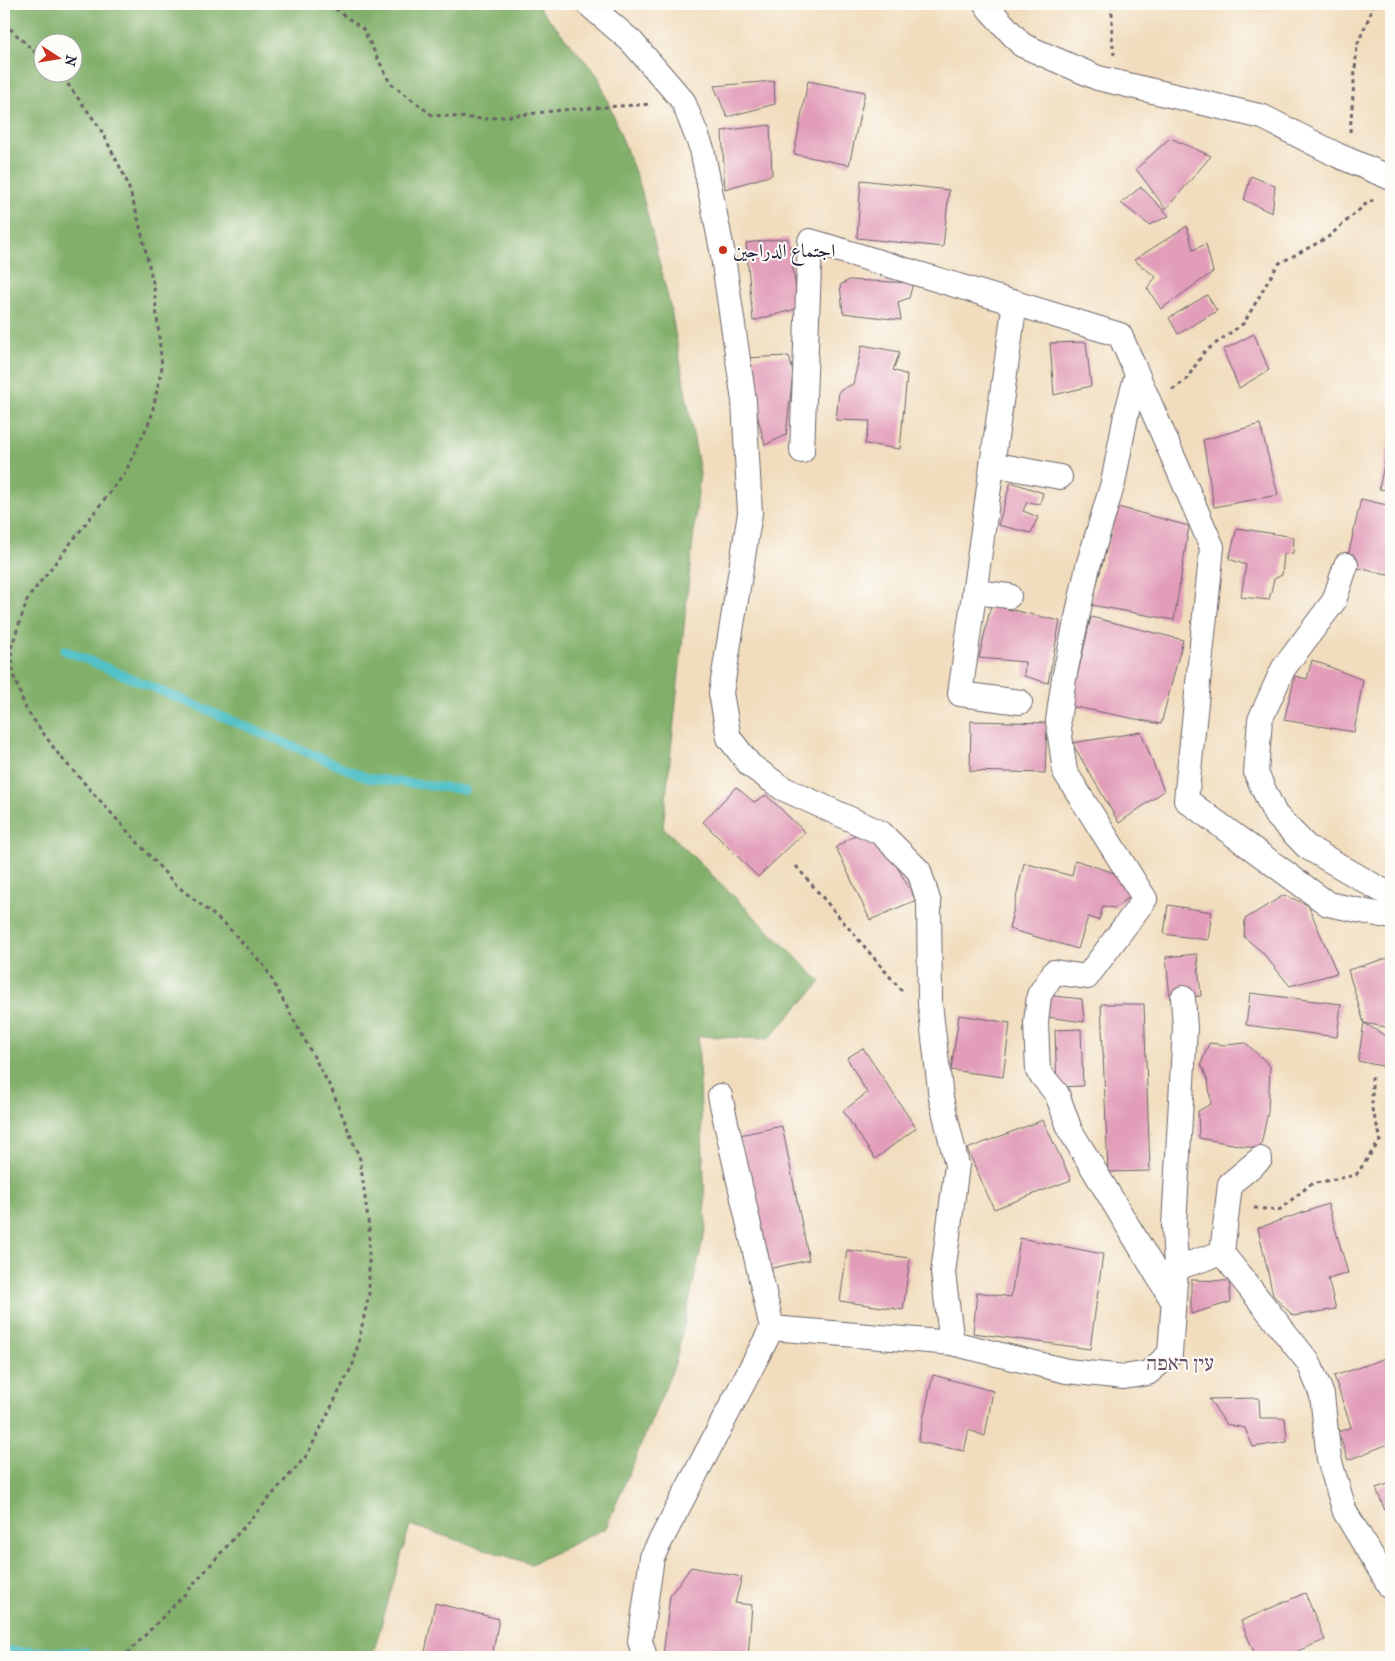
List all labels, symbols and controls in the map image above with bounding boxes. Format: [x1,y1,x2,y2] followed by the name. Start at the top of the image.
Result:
[32,32,82,82] north arrow
[61,54,80,68] text: N
[733,240,835,266] place label: اجتماع الدراجين
[717,244,729,256] marker: اجتماع الدراجين
[1146,1351,1214,1375] district label: עין ראפה

